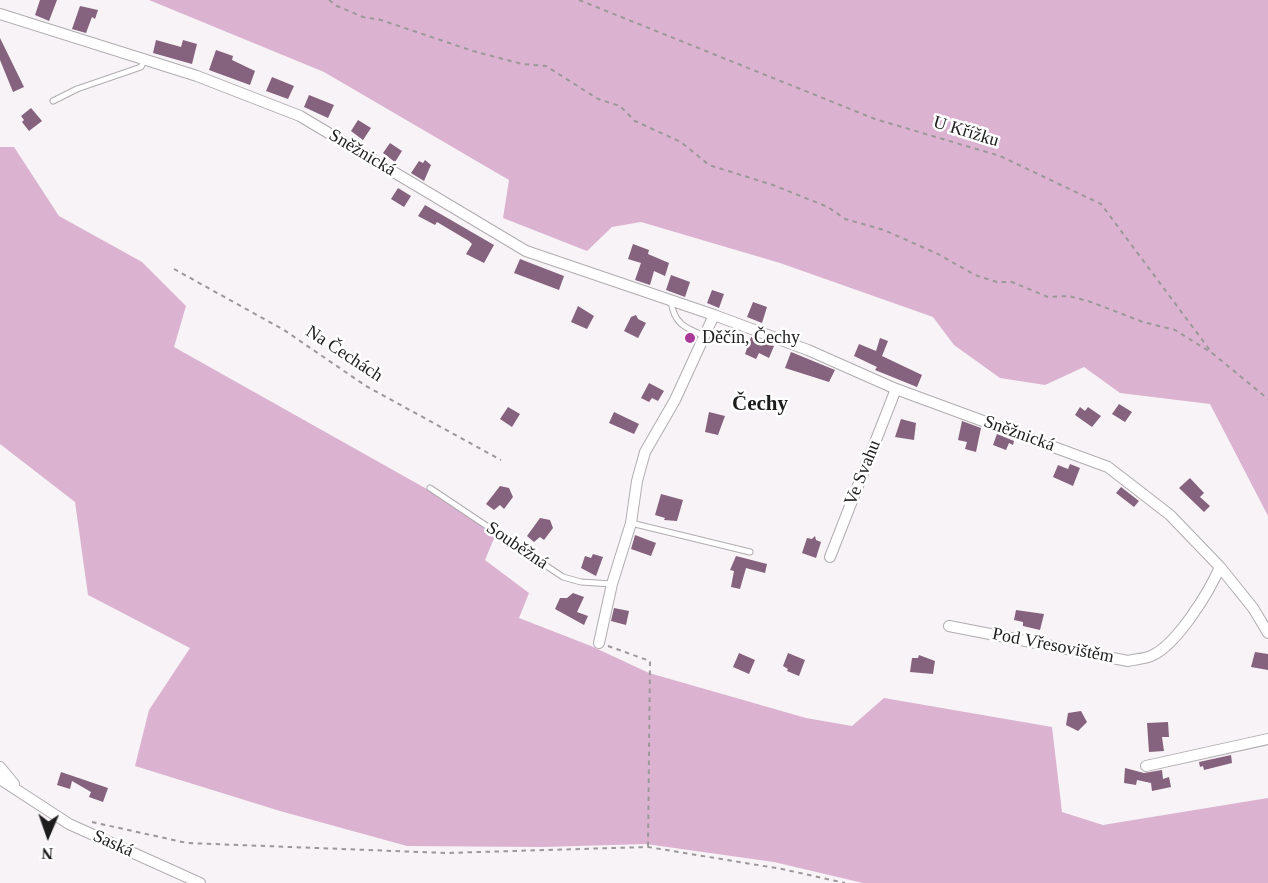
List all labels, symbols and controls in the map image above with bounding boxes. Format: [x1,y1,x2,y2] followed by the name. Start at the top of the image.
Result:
[931,112,1001,152] street label: U Křížku
[325,125,399,181] street label: Sněžnická
[301,321,387,387] street label: Na Čechách
[702,327,800,349] place label: Děčín, Čechy
[683,331,697,345] marker: Děčín, Čechy
[732,392,788,418] district label: Čechy
[981,411,1057,457] street label: Sněžnická
[840,437,886,509] street label: Ve Svahu
[482,517,552,575] street label: Souběžná
[990,624,1116,668] street label: Pod Vřesovištěm
[18,805,78,865] north arrow
[89,826,137,862] street label: Saská
[41,845,53,862] text: N

